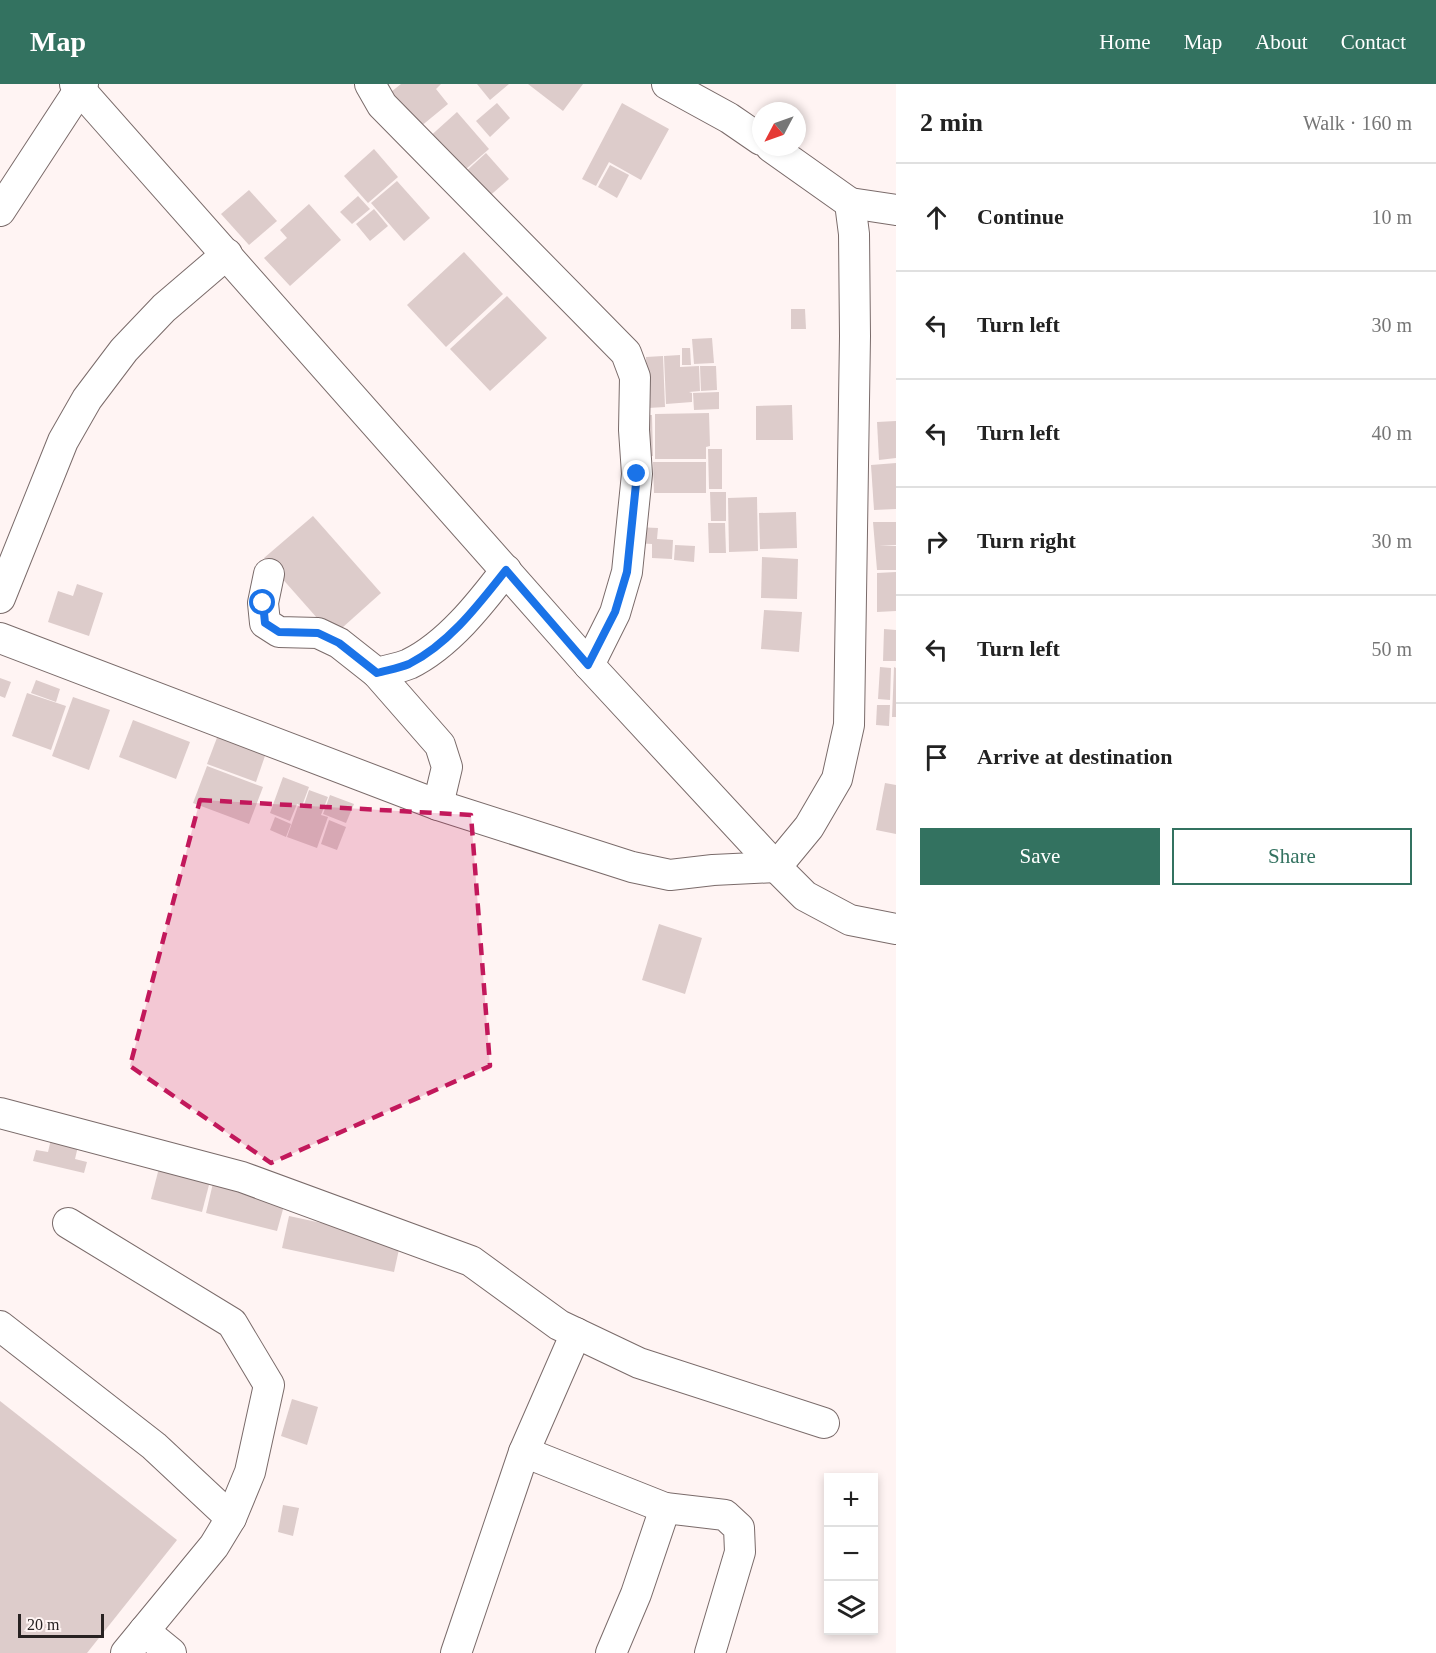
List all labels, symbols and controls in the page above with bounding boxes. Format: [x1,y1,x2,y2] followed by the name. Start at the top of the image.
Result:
[30,26,86,57] text: Map
[1099,30,1151,54] text: Home
[1184,30,1222,54] text: Map
[1255,30,1308,54] text: About
[1341,30,1406,54] text: Contact
[752,102,806,156] north arrow
[920,108,983,137] text: 2 min
[1303,112,1412,134] text: Walk · 160 m
[920,201,953,234] icon: ahead
[977,204,1064,229] text: Continue
[1371,206,1412,228] text: 10 m
[920,309,953,342] icon: left
[977,312,1060,337] text: Turn left
[1371,314,1412,336] text: 30 m
[920,417,953,450] icon: left
[977,420,1060,445] text: Turn left
[1371,422,1412,444] text: 40 m
[623,460,649,486] route end
[920,525,953,558] icon: right
[977,528,1076,553] text: Turn right
[1371,530,1412,552] text: 30 m
[249,589,275,615] route start
[920,633,953,666] icon: left
[977,636,1060,661] text: Turn left
[1371,638,1412,660] text: 50 m
[920,741,953,774] icon: arrive
[977,744,1173,769] text: Arrive at destination
[920,828,1160,885] button: Save
[1172,828,1412,885] button: Share
[824,1473,878,1635] map controls
[824,1473,878,1527] button: +
[824,1527,878,1581] button: −
[824,1581,878,1635] button: layers
[18,1611,104,1638] scale bar
[27,1616,59,1633] text: 20 m

